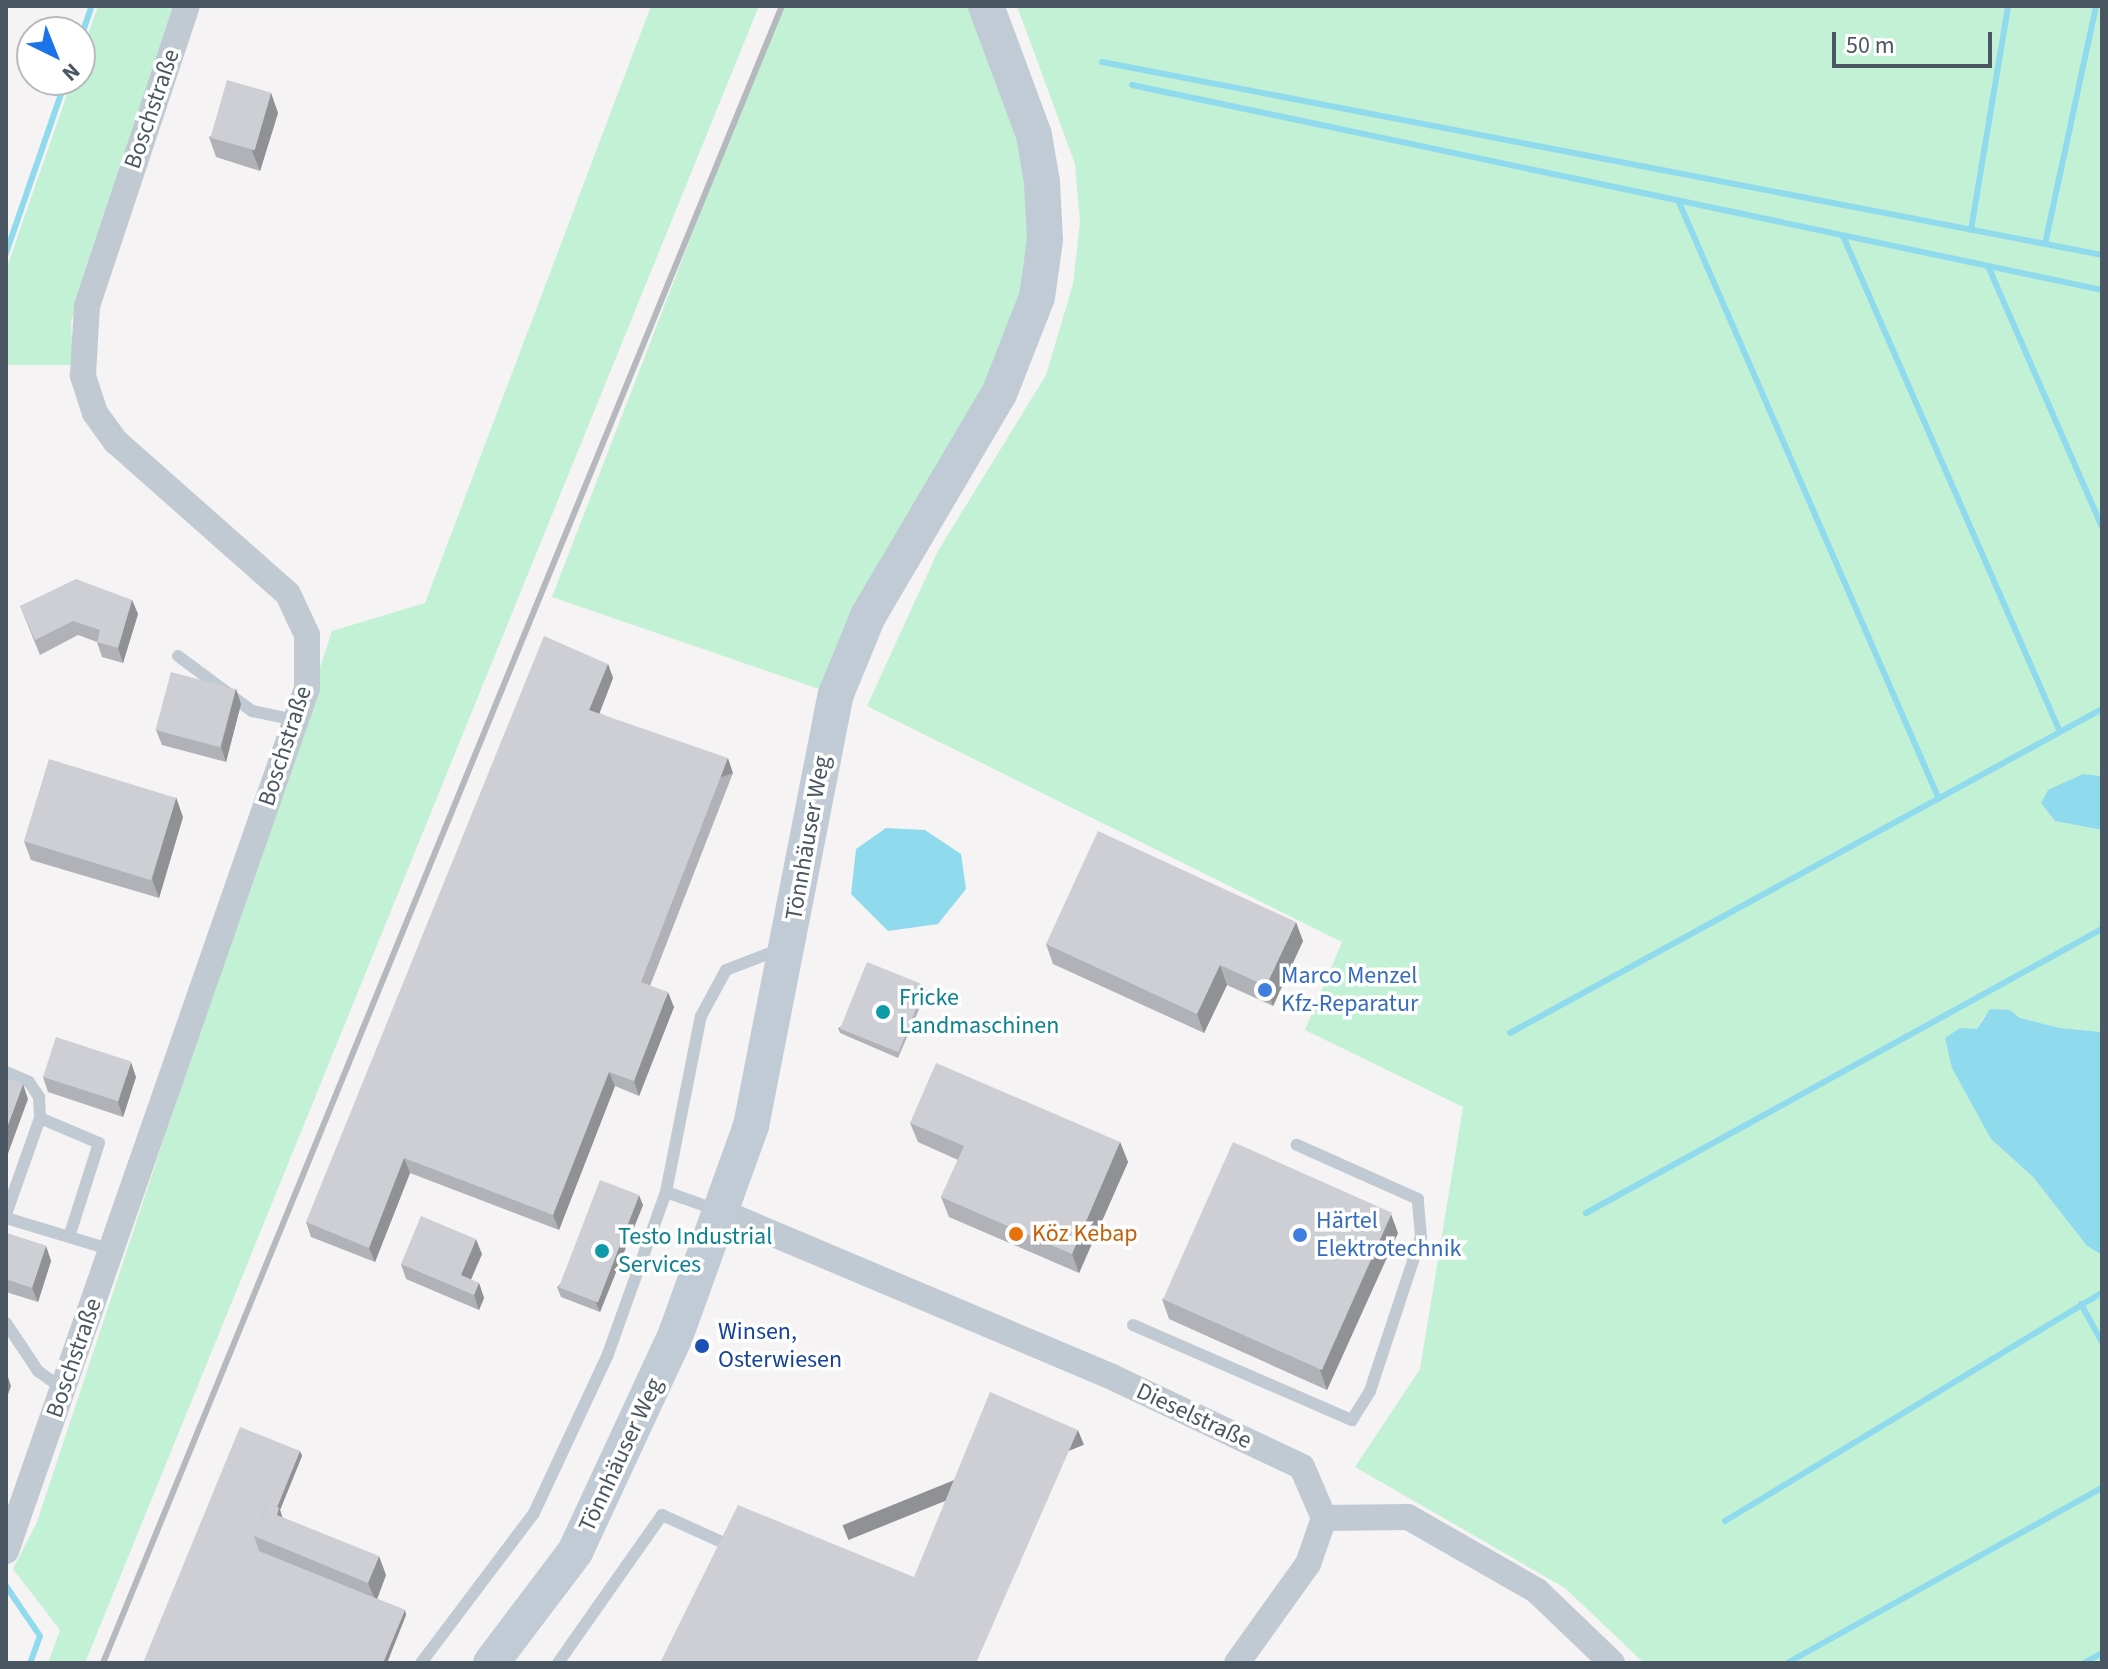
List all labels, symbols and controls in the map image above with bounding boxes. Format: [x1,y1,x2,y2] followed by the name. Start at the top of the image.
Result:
[16,16,96,96] north arrow
[1836,16,1996,66] scale bar
[1846,28,1895,63] text: 50 m
[118,46,186,172] street label: Boschstraße
[55,55,87,89] text: N
[252,682,318,810] street label: Boschstraße
[779,754,837,922] street label: Tönnhäuser Weg
[1281,962,1418,1018] place label: Marco Menzel Kfz-Reparatur
[1256,981,1274,999] marker: Marco Menzel Kfz-Reparatur
[899,984,1059,1040] place label: Fricke Landmaschinen
[874,1003,892,1021] marker: Fricke Landmaschinen
[1316,1207,1461,1263] place label: Härtel Elektrotechnik
[1032,1220,1138,1248] place label: Köz Kebap
[618,1223,772,1279] place label: Testo Industrial Services
[1007,1225,1025,1243] marker: Köz Kebap
[1291,1226,1309,1244] marker: Härtel Elektrotechnik
[593,1242,611,1260] marker: Testo Industrial Services
[40,1295,108,1421] street label: Boschstraße
[718,1318,842,1374] place label: Winsen, Osterwiesen
[693,1337,711,1355] marker: Winsen, Osterwiesen
[573,1373,669,1537] street label: Tönnhäuser Weg
[1132,1377,1256,1455] street label: Dieselstraße

